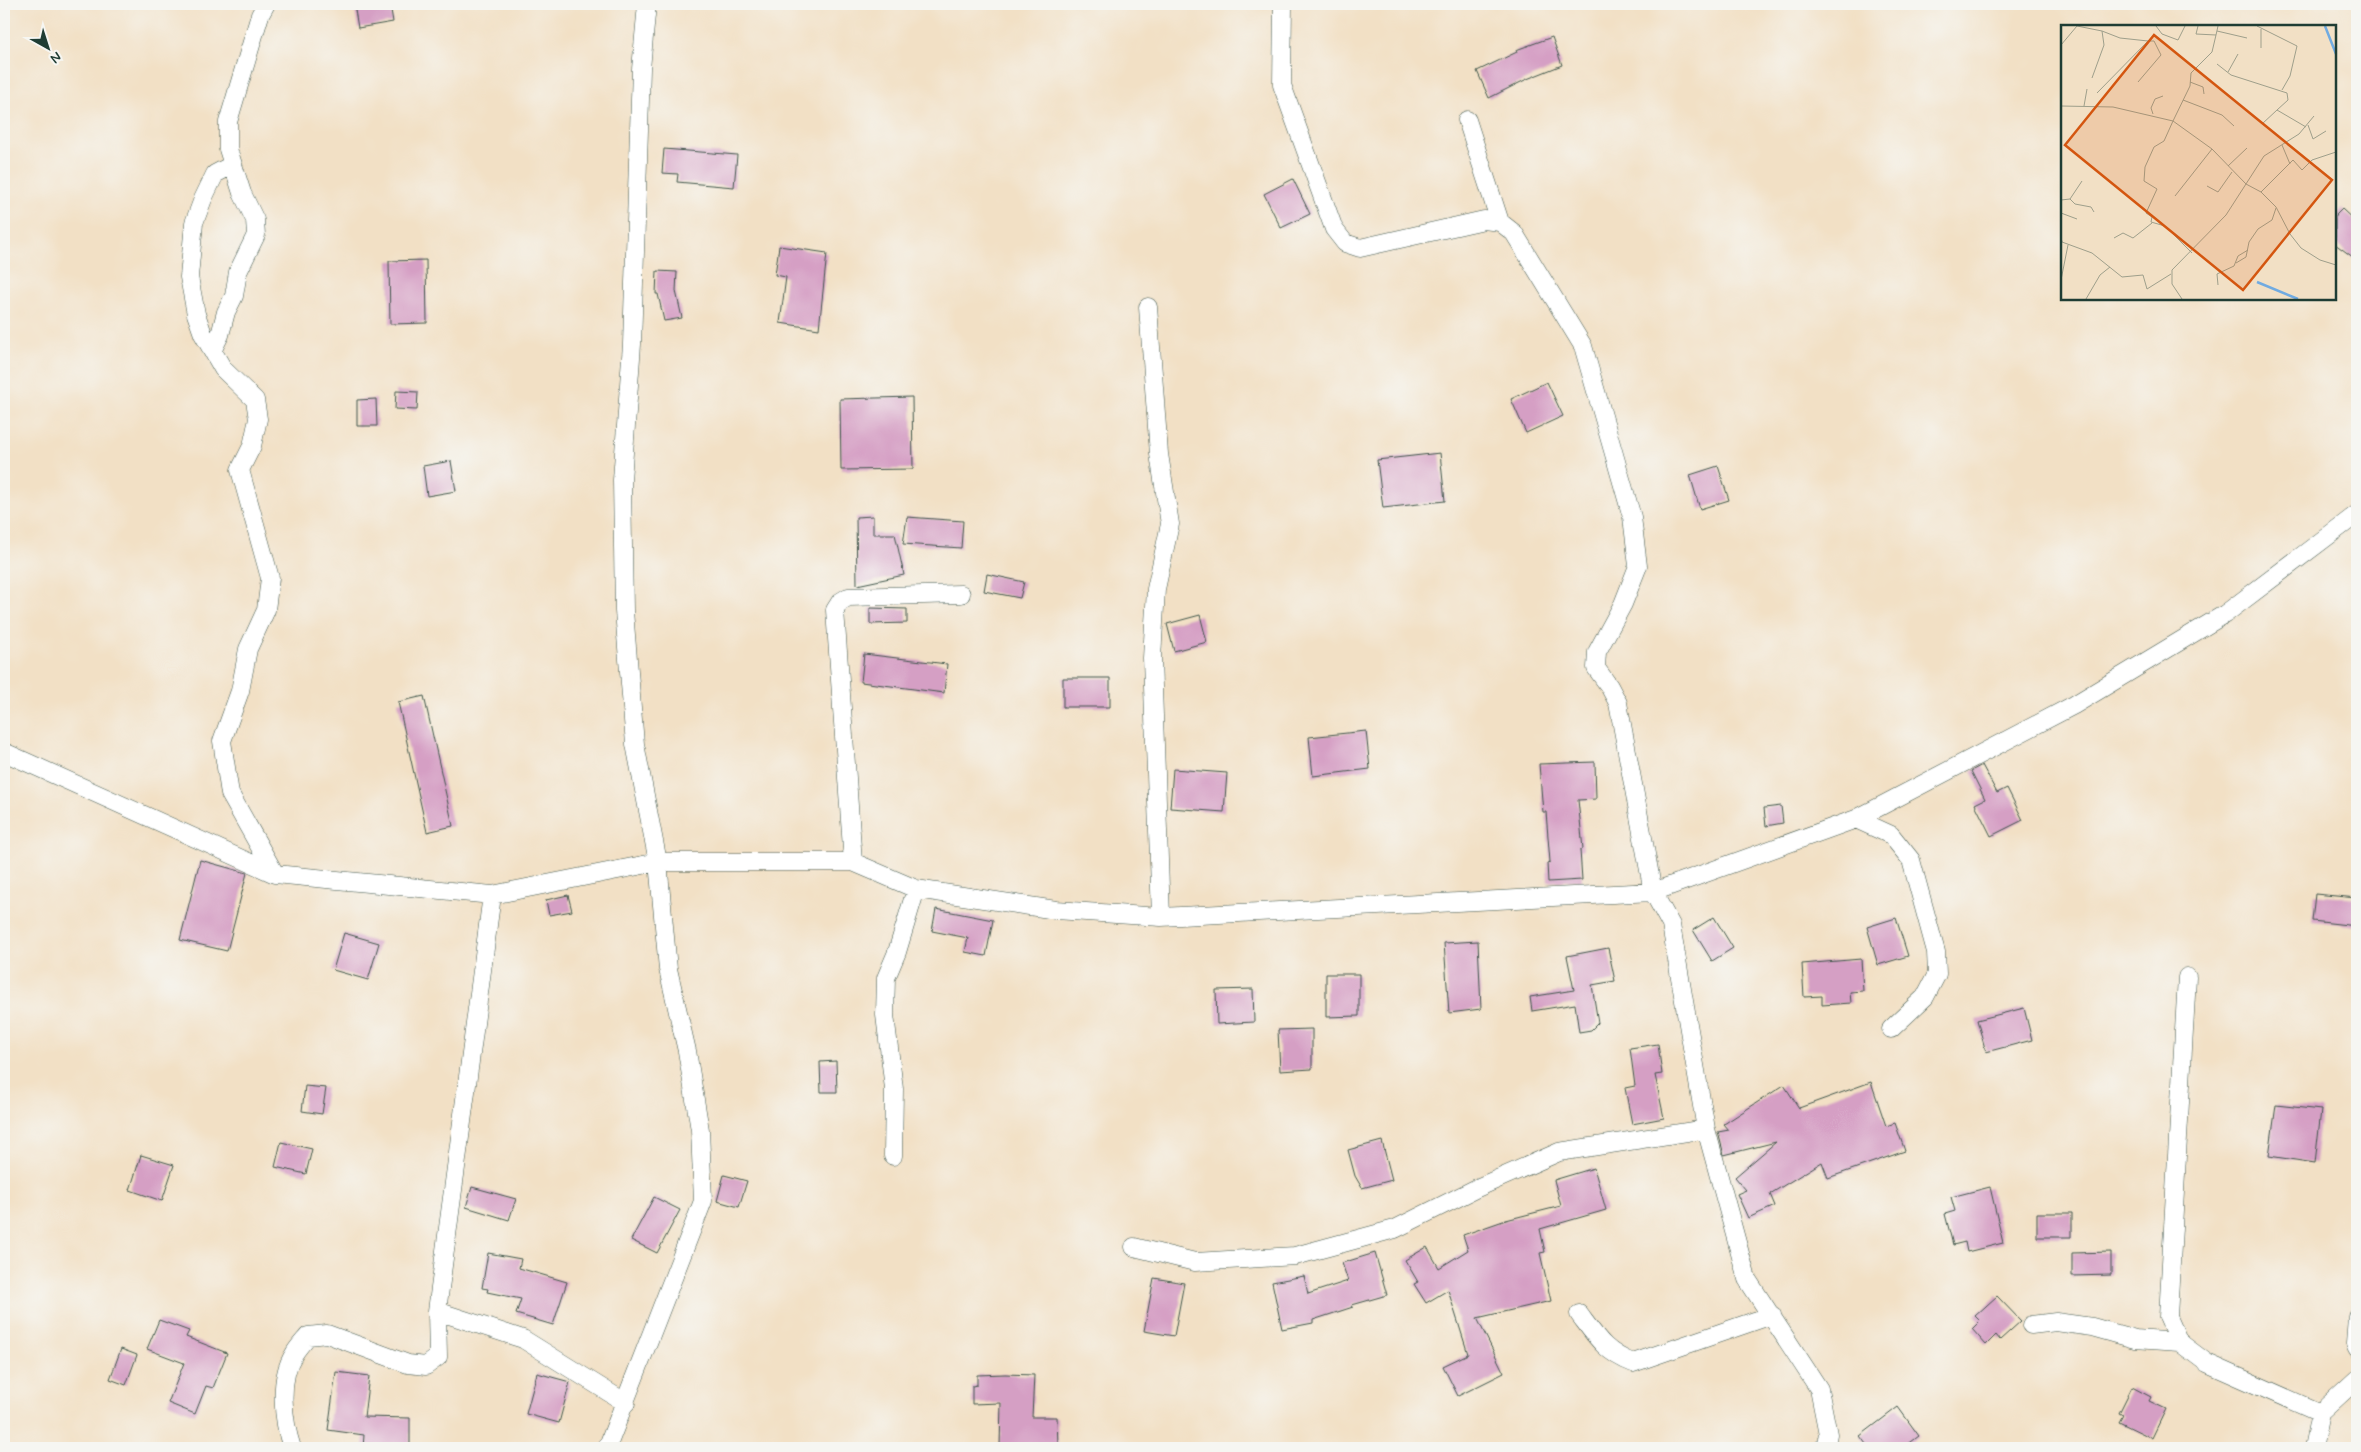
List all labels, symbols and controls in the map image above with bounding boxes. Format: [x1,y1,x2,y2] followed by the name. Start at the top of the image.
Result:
[22,22,72,72] north arrow
[2061,25,2336,300] inset map
[46,47,65,67] text: N

